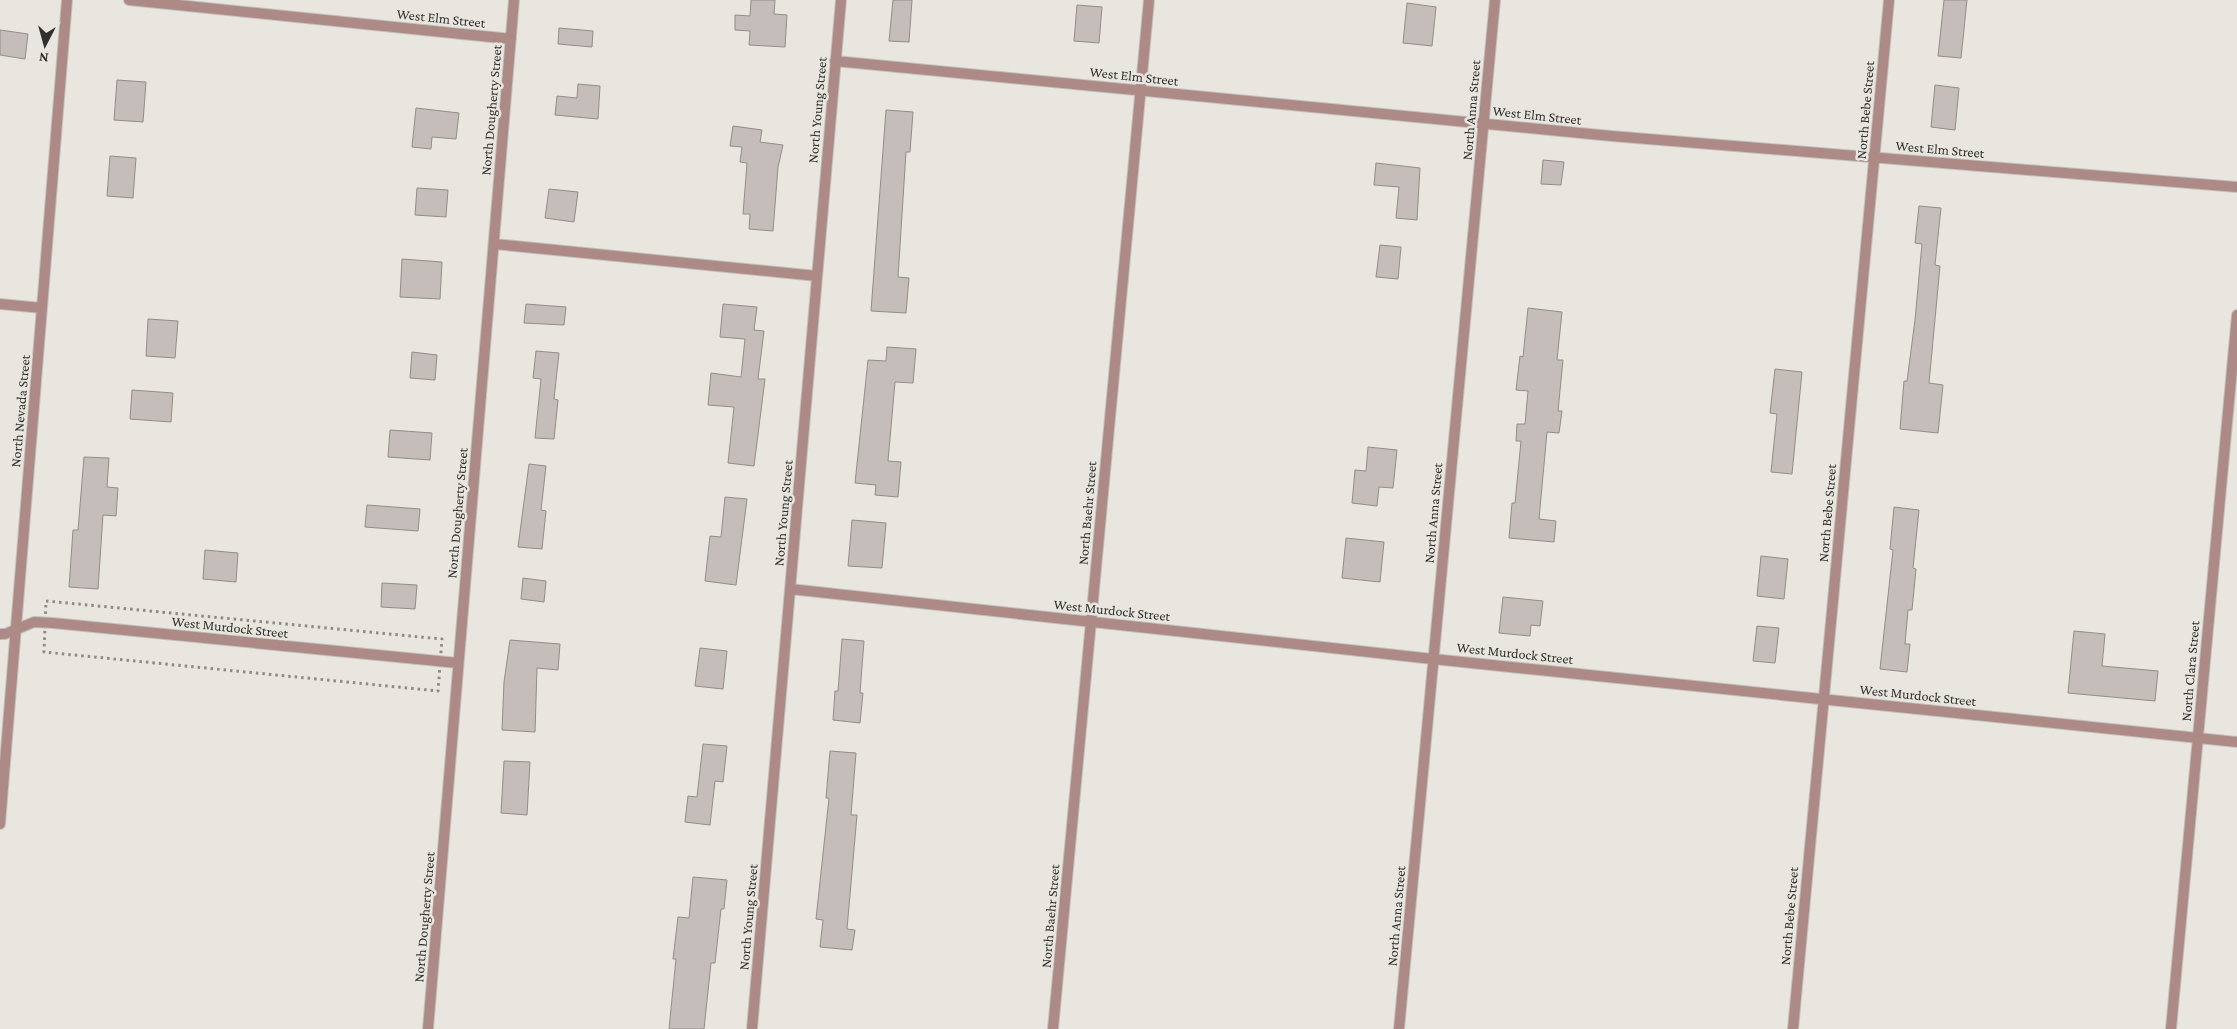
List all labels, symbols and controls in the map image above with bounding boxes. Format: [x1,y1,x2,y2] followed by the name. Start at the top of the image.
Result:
[396,5,487,31] street label: West Elm Street
[20,20,70,70] north arrow
[477,44,505,176] street label: North Dougherty Street
[38,49,49,66] text: N
[804,56,830,164] street label: North Young Street
[1459,59,1483,161] street label: North Anna Street
[1853,60,1877,160] street label: North Bebe Street
[1089,63,1180,89] street label: West Elm Street
[1492,102,1583,128] street label: West Elm Street
[1895,137,1985,161] street label: West Elm Street
[7,354,33,468] street label: North Nevada Street
[443,447,471,579] street label: North Dougherty Street
[770,459,796,567] street label: North Young Street
[1074,460,1100,566] street label: North Baehr Street
[1421,462,1445,564] street label: North Anna Street
[1815,463,1839,563] street label: North Bebe Street
[1053,596,1171,624] street label: West Murdock Street
[171,613,289,641] street label: West Murdock Street
[2178,620,2202,722] street label: North Clara Street
[1456,639,1574,667] street label: West Murdock Street
[1859,681,1977,709] street label: West Murdock Street
[410,851,438,983] street label: North Dougherty Street
[735,863,761,971] street label: North Young Street
[1037,863,1063,969] street label: North Baehr Street
[1384,865,1408,967] street label: North Anna Street
[1777,866,1801,966] street label: North Bebe Street

